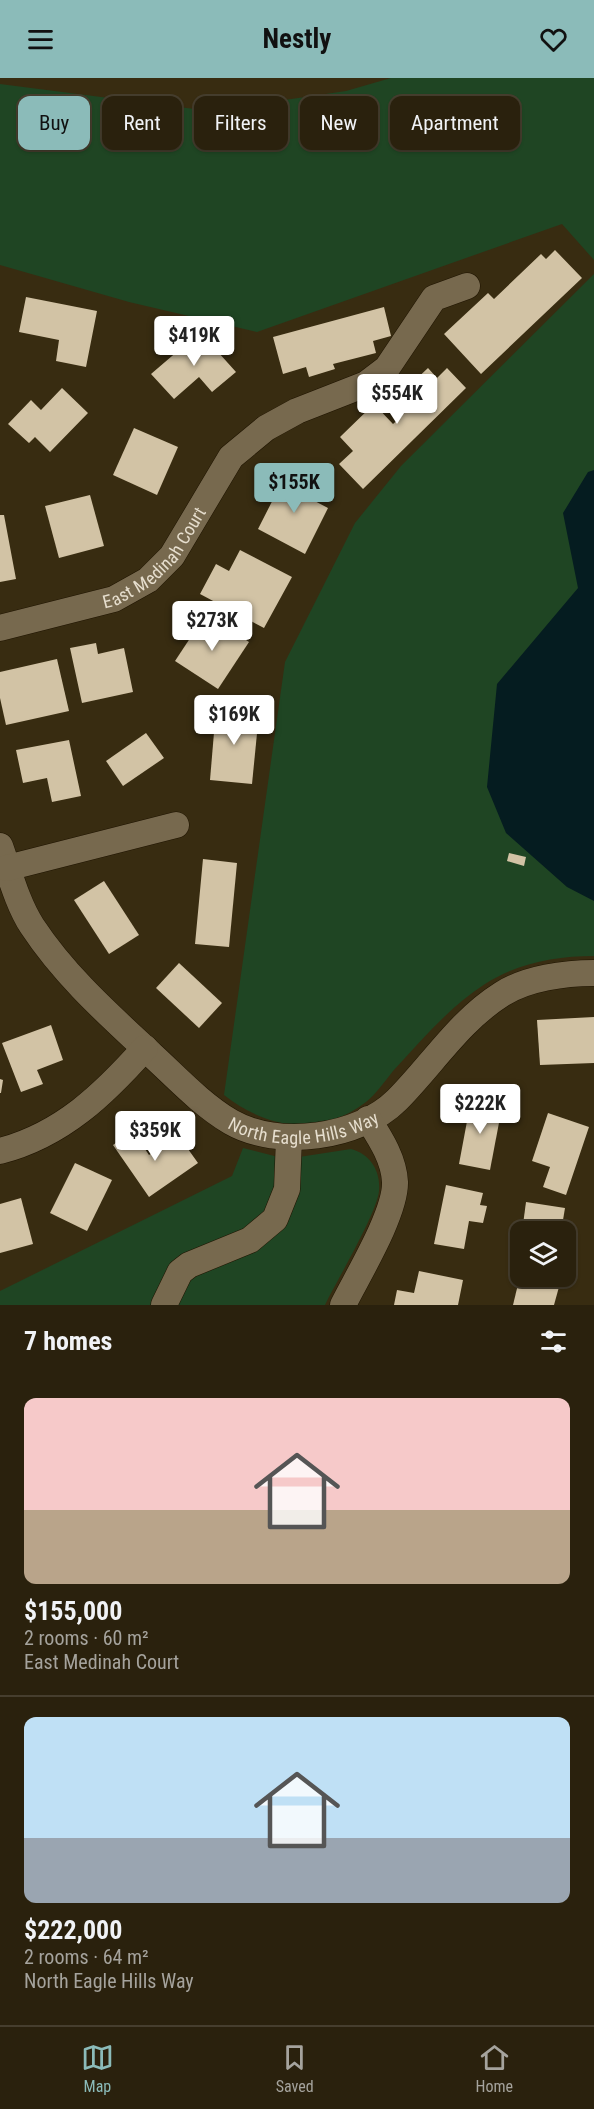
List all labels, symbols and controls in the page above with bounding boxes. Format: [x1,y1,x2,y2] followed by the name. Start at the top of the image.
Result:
[24,23,57,56] icon: menu
[263,23,331,55] text: Nestly
[537,23,570,56] icon: heart
[18,96,90,150] chip: Buy
[102,96,182,150] chip: Rent
[194,96,288,150] chip: Filters
[300,96,378,150] chip: New
[390,96,520,150] chip: Apartment
[152,316,236,367] pin: $419K
[168,323,220,347] text: $419K
[355,374,439,425] pin: $554K
[371,381,423,405] text: $554K
[252,463,336,514] pin: $155K
[268,470,320,494] text: $155K
[100,503,209,612] street label: East Medinah Court
[170,601,254,652] pin: $273K
[186,608,238,632] text: $273K
[192,695,276,746] pin: $169K
[208,702,260,726] text: $169K
[438,1084,522,1135] pin: $222K
[454,1091,506,1115] text: $222K
[225,1106,382,1147] street label: North Eagle Hills Way
[113,1111,197,1162] pin: $359K
[129,1118,181,1142] text: $359K
[510,1221,576,1287] map controls
[510,1221,576,1287] button: layers
[537,1325,570,1358] icon: filters
[24,1326,112,1356] text: 7 homes
[243,1437,351,1545] icon: home
[24,1596,122,1626] text: $155,000
[24,1626,149,1650] text: 2 rooms · 60 m²
[24,1650,179,1674] text: East Medinah Court
[243,1756,351,1864] icon: home
[24,1915,122,1945] text: $222,000
[24,1945,149,1969] text: 2 rooms · 64 m²
[24,1969,194,1993] text: North Eagle Hills Way
[81,2041,114,2096] tab: Map
[276,2041,314,2096] tab: Saved
[476,2041,513,2096] tab: Home

